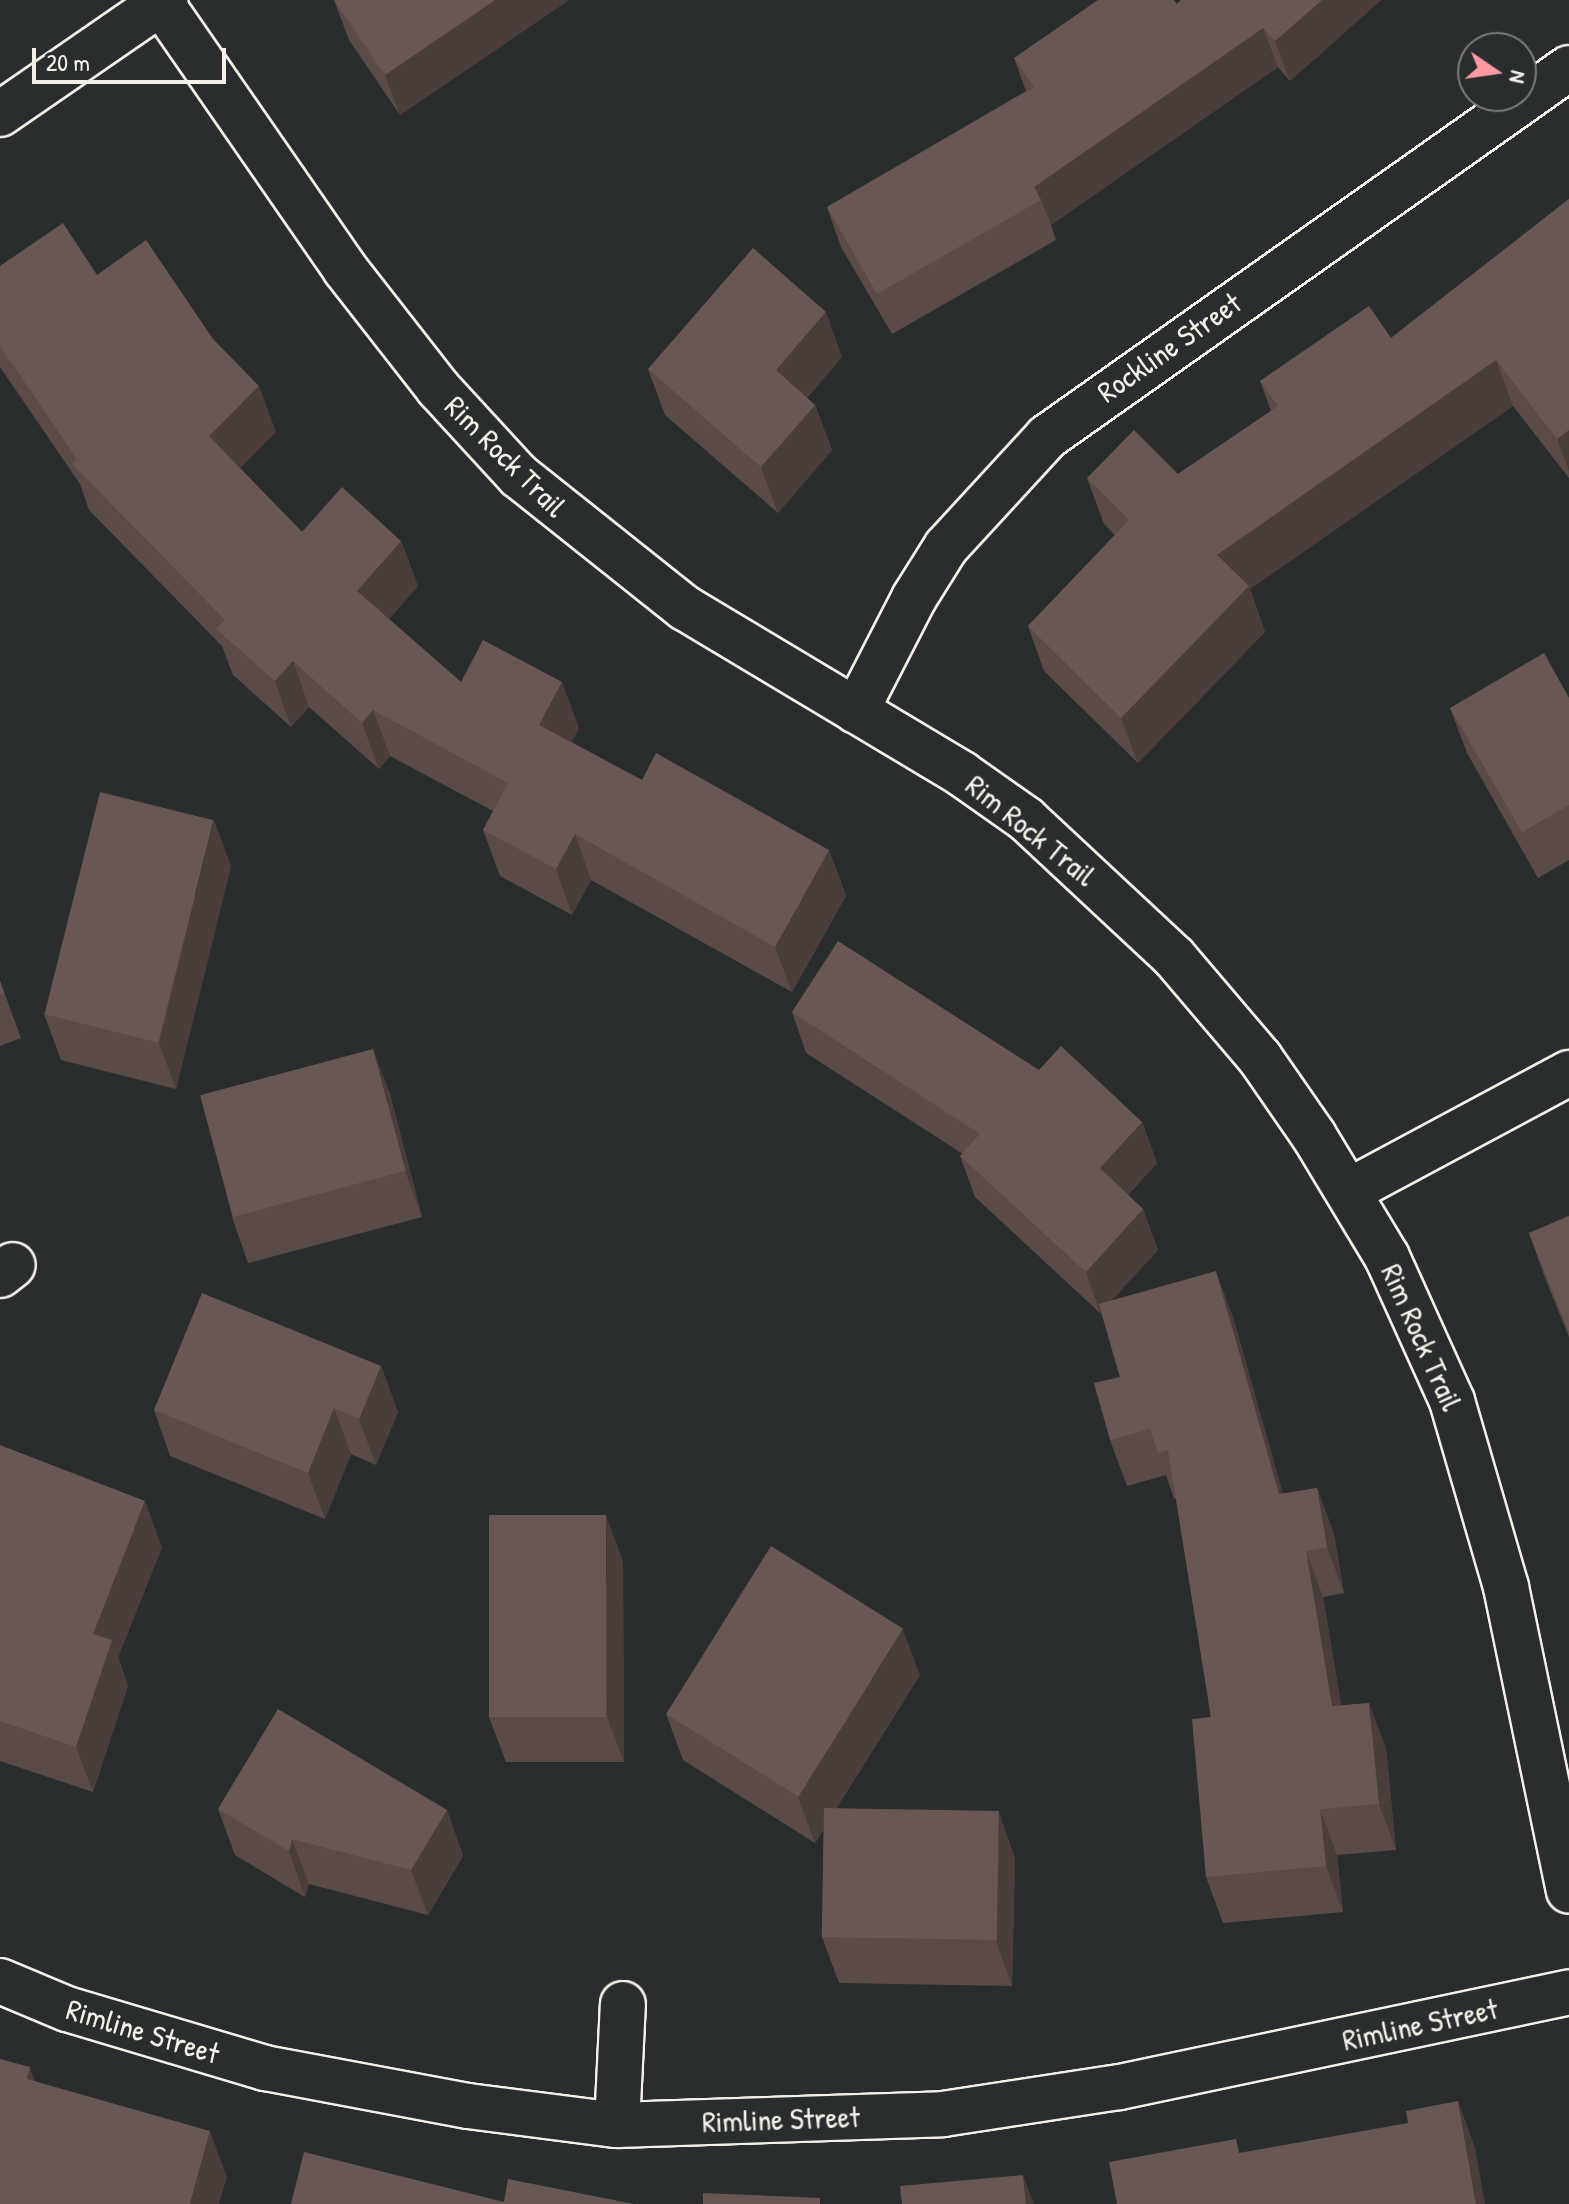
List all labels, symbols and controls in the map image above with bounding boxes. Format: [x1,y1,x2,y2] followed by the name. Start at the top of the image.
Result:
[36,32,230,82] scale bar
[1457,32,1537,112] north arrow
[46,46,90,78] text: 20 m
[1503,68,1534,86] text: N
[1090,284,1248,410] street label: Rockline Street
[438,388,574,524] street label: Rim Rock Trail
[959,767,1103,893] street label: Rim Rock Trail
[1374,1258,1470,1416] street label: Rim Rock Trail
[1339,1990,1501,2058] street label: Rimline Street
[62,1991,224,2071] street label: Rimline Street
[702,2098,860,2140] street label: Rimline Street

